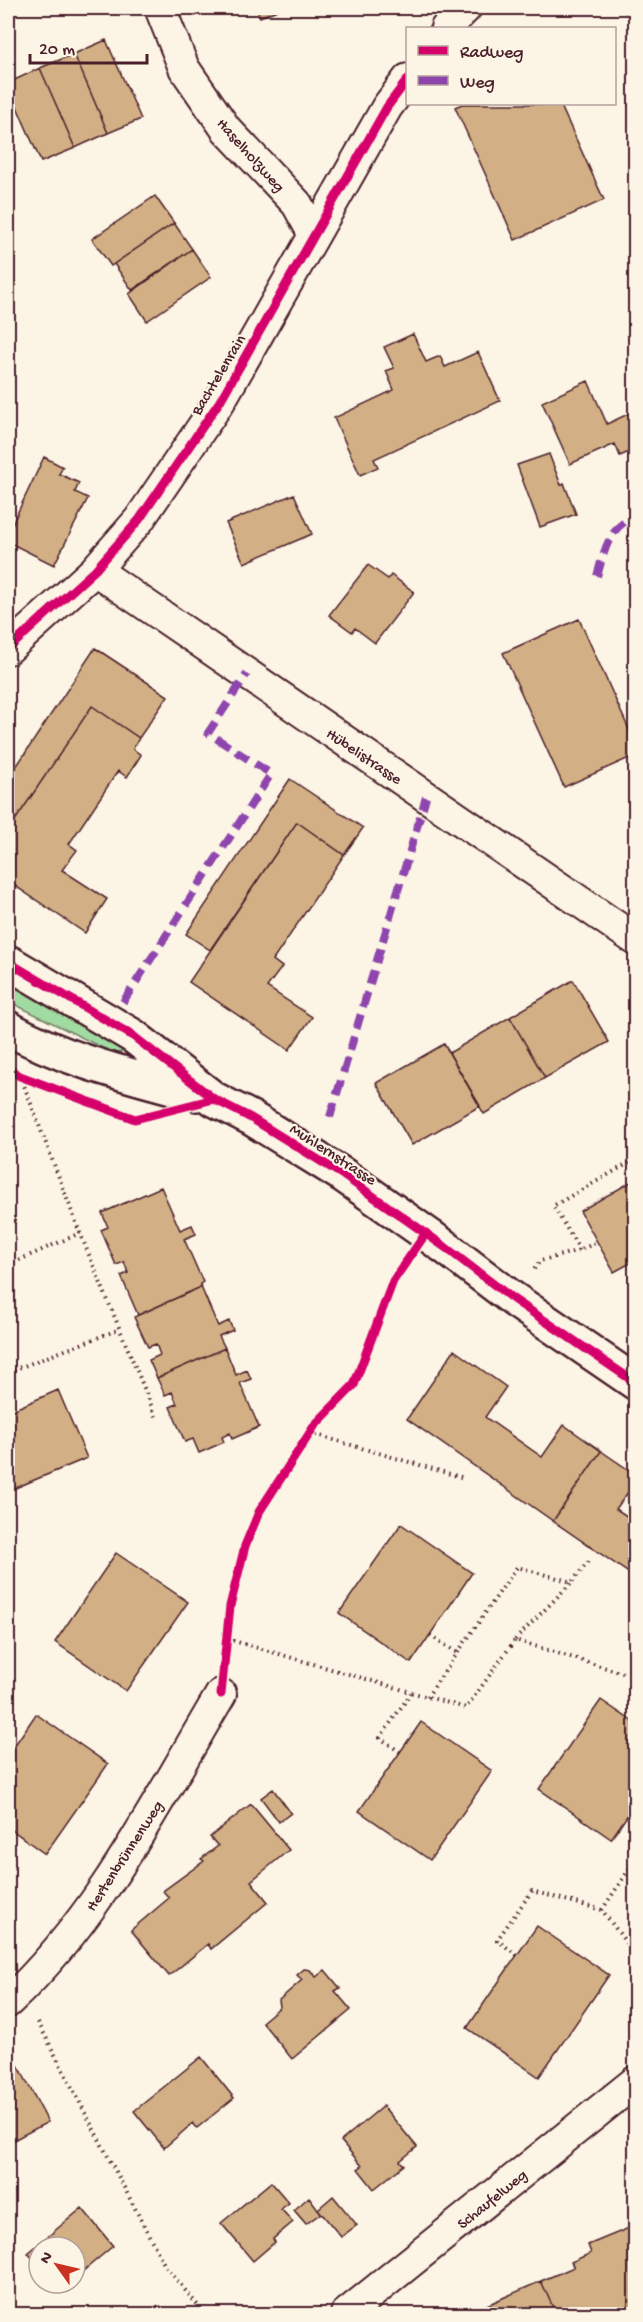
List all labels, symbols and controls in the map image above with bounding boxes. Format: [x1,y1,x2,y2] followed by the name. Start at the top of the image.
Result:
[30,27,147,65] scale bar
[406,27,616,105] legend
[39,40,75,61] text: 20 m
[460,43,523,64] text: Radweg
[460,73,495,94] text: Weg
[211,115,288,197] street label: Haselholzweg
[188,332,252,421] street label: Bachtelenrain
[322,726,405,791] street label: Hübelistrasse
[285,1121,380,1191] street label: Muhlernstrasse
[83,1798,169,1916] street label: Hertenbrünnenweg
[454,2167,532,2235] street label: Schaufelweg
[27,2235,87,2295] north arrow
[37,2248,59,2268] text: N

